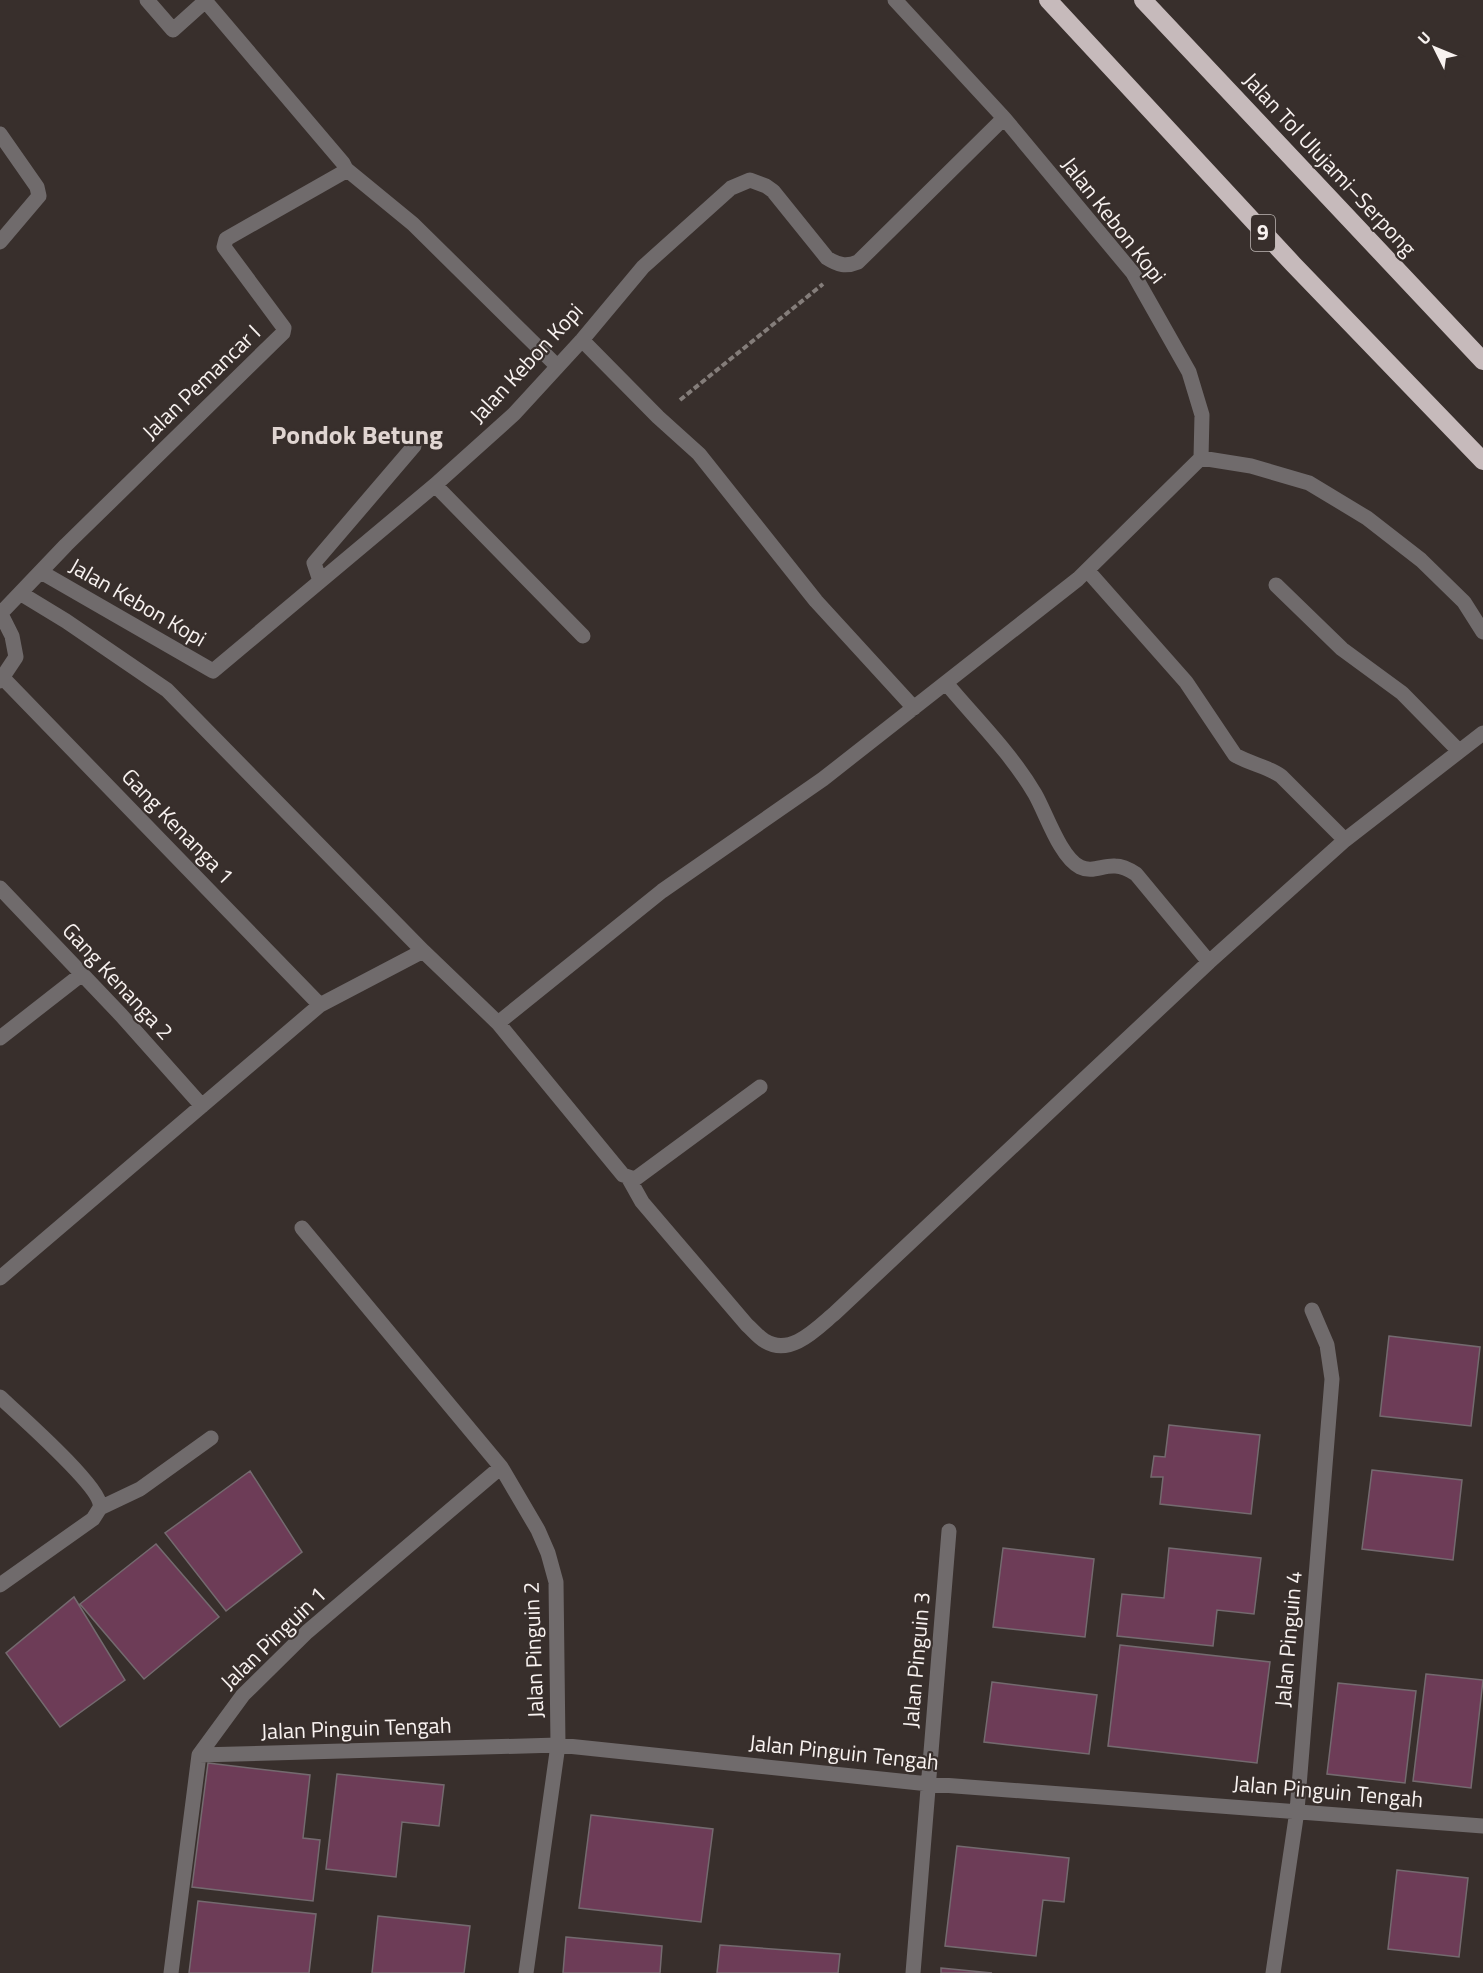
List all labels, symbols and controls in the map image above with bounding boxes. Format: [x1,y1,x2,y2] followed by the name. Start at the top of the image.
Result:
[1405,18,1465,78] north arrow
[1412,26,1436,50] text: U
[1235,64,1425,264] street label: Jalan Tol Ulujami–Serpong
[1053,149,1175,291] street label: Jalan Kebon Kopi
[1251,215,1275,251] road number: 9
[461,295,591,431] street label: Jalan Kebon Kopi
[134,316,268,448] street label: Jalan Pemancar I
[271,415,443,454] district label: Pondok Betung
[63,549,213,655] street label: Jalan Kebon Kopi
[114,760,242,892] street label: Gang Kenanga 1
[54,915,182,1047] street label: Gang Kenanga 2
[1265,1569,1311,1709] street label: Jalan Pinguin 4
[212,1578,334,1698] street label: Jalan Pinguin 1
[514,1581,552,1719] street label: Jalan Pinguin 2
[893,1590,939,1730] street label: Jalan Pinguin 3
[260,1708,452,1748] street label: Jalan Pinguin Tengah
[747,1725,941,1779] street label: Jalan Pinguin Tengah
[1231,1766,1425,1816] street label: Jalan Pinguin Tengah

